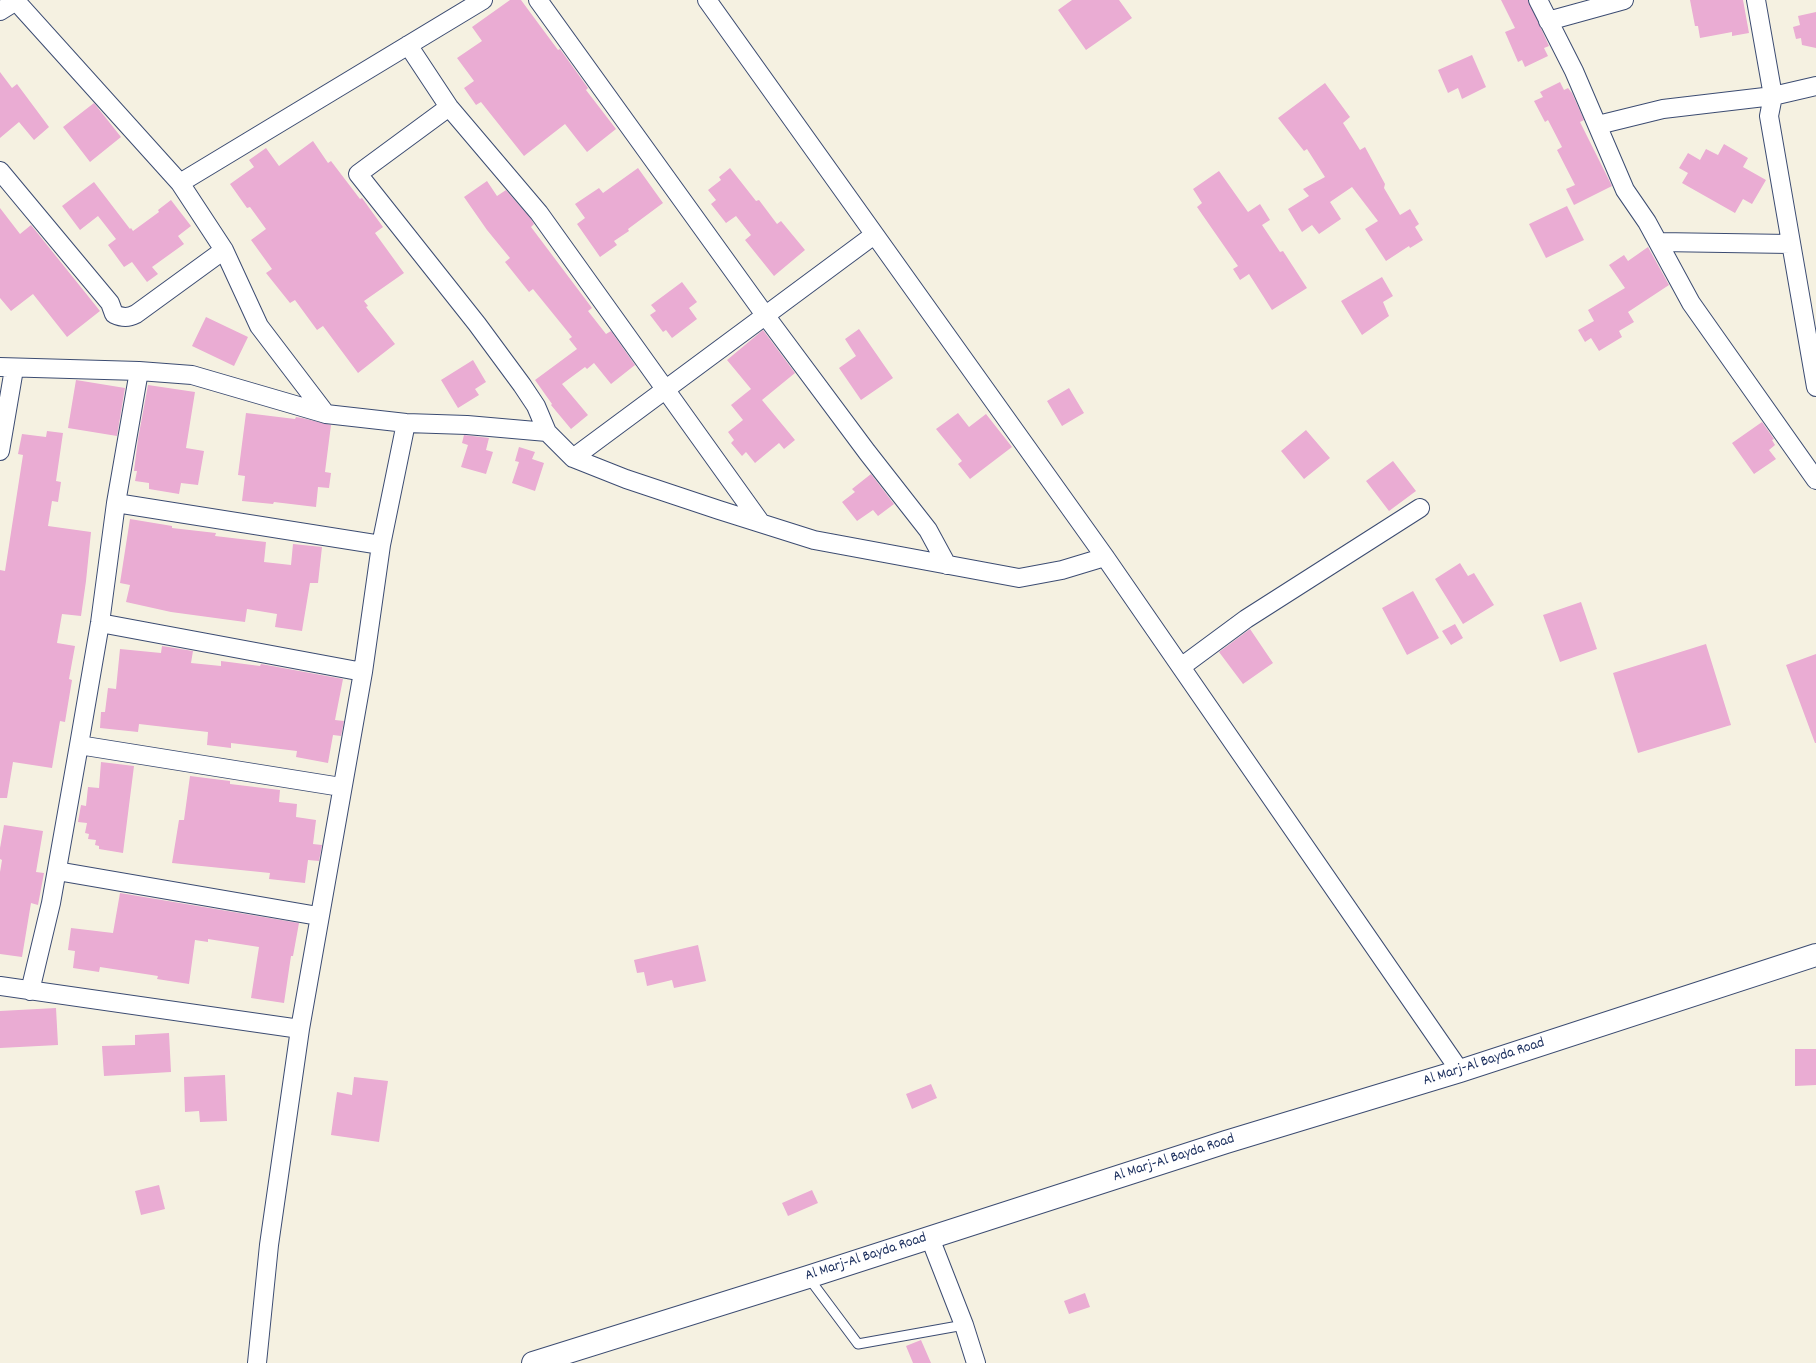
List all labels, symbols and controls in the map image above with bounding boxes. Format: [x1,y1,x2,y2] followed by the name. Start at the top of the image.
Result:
[1421,1035,1547,1091] street label: Al Marj-Al Bayda Road
[1111,1131,1237,1187] street label: Al Marj-Al Bayda Road
[803,1230,929,1286] street label: Al Marj-Al Bayda Road

